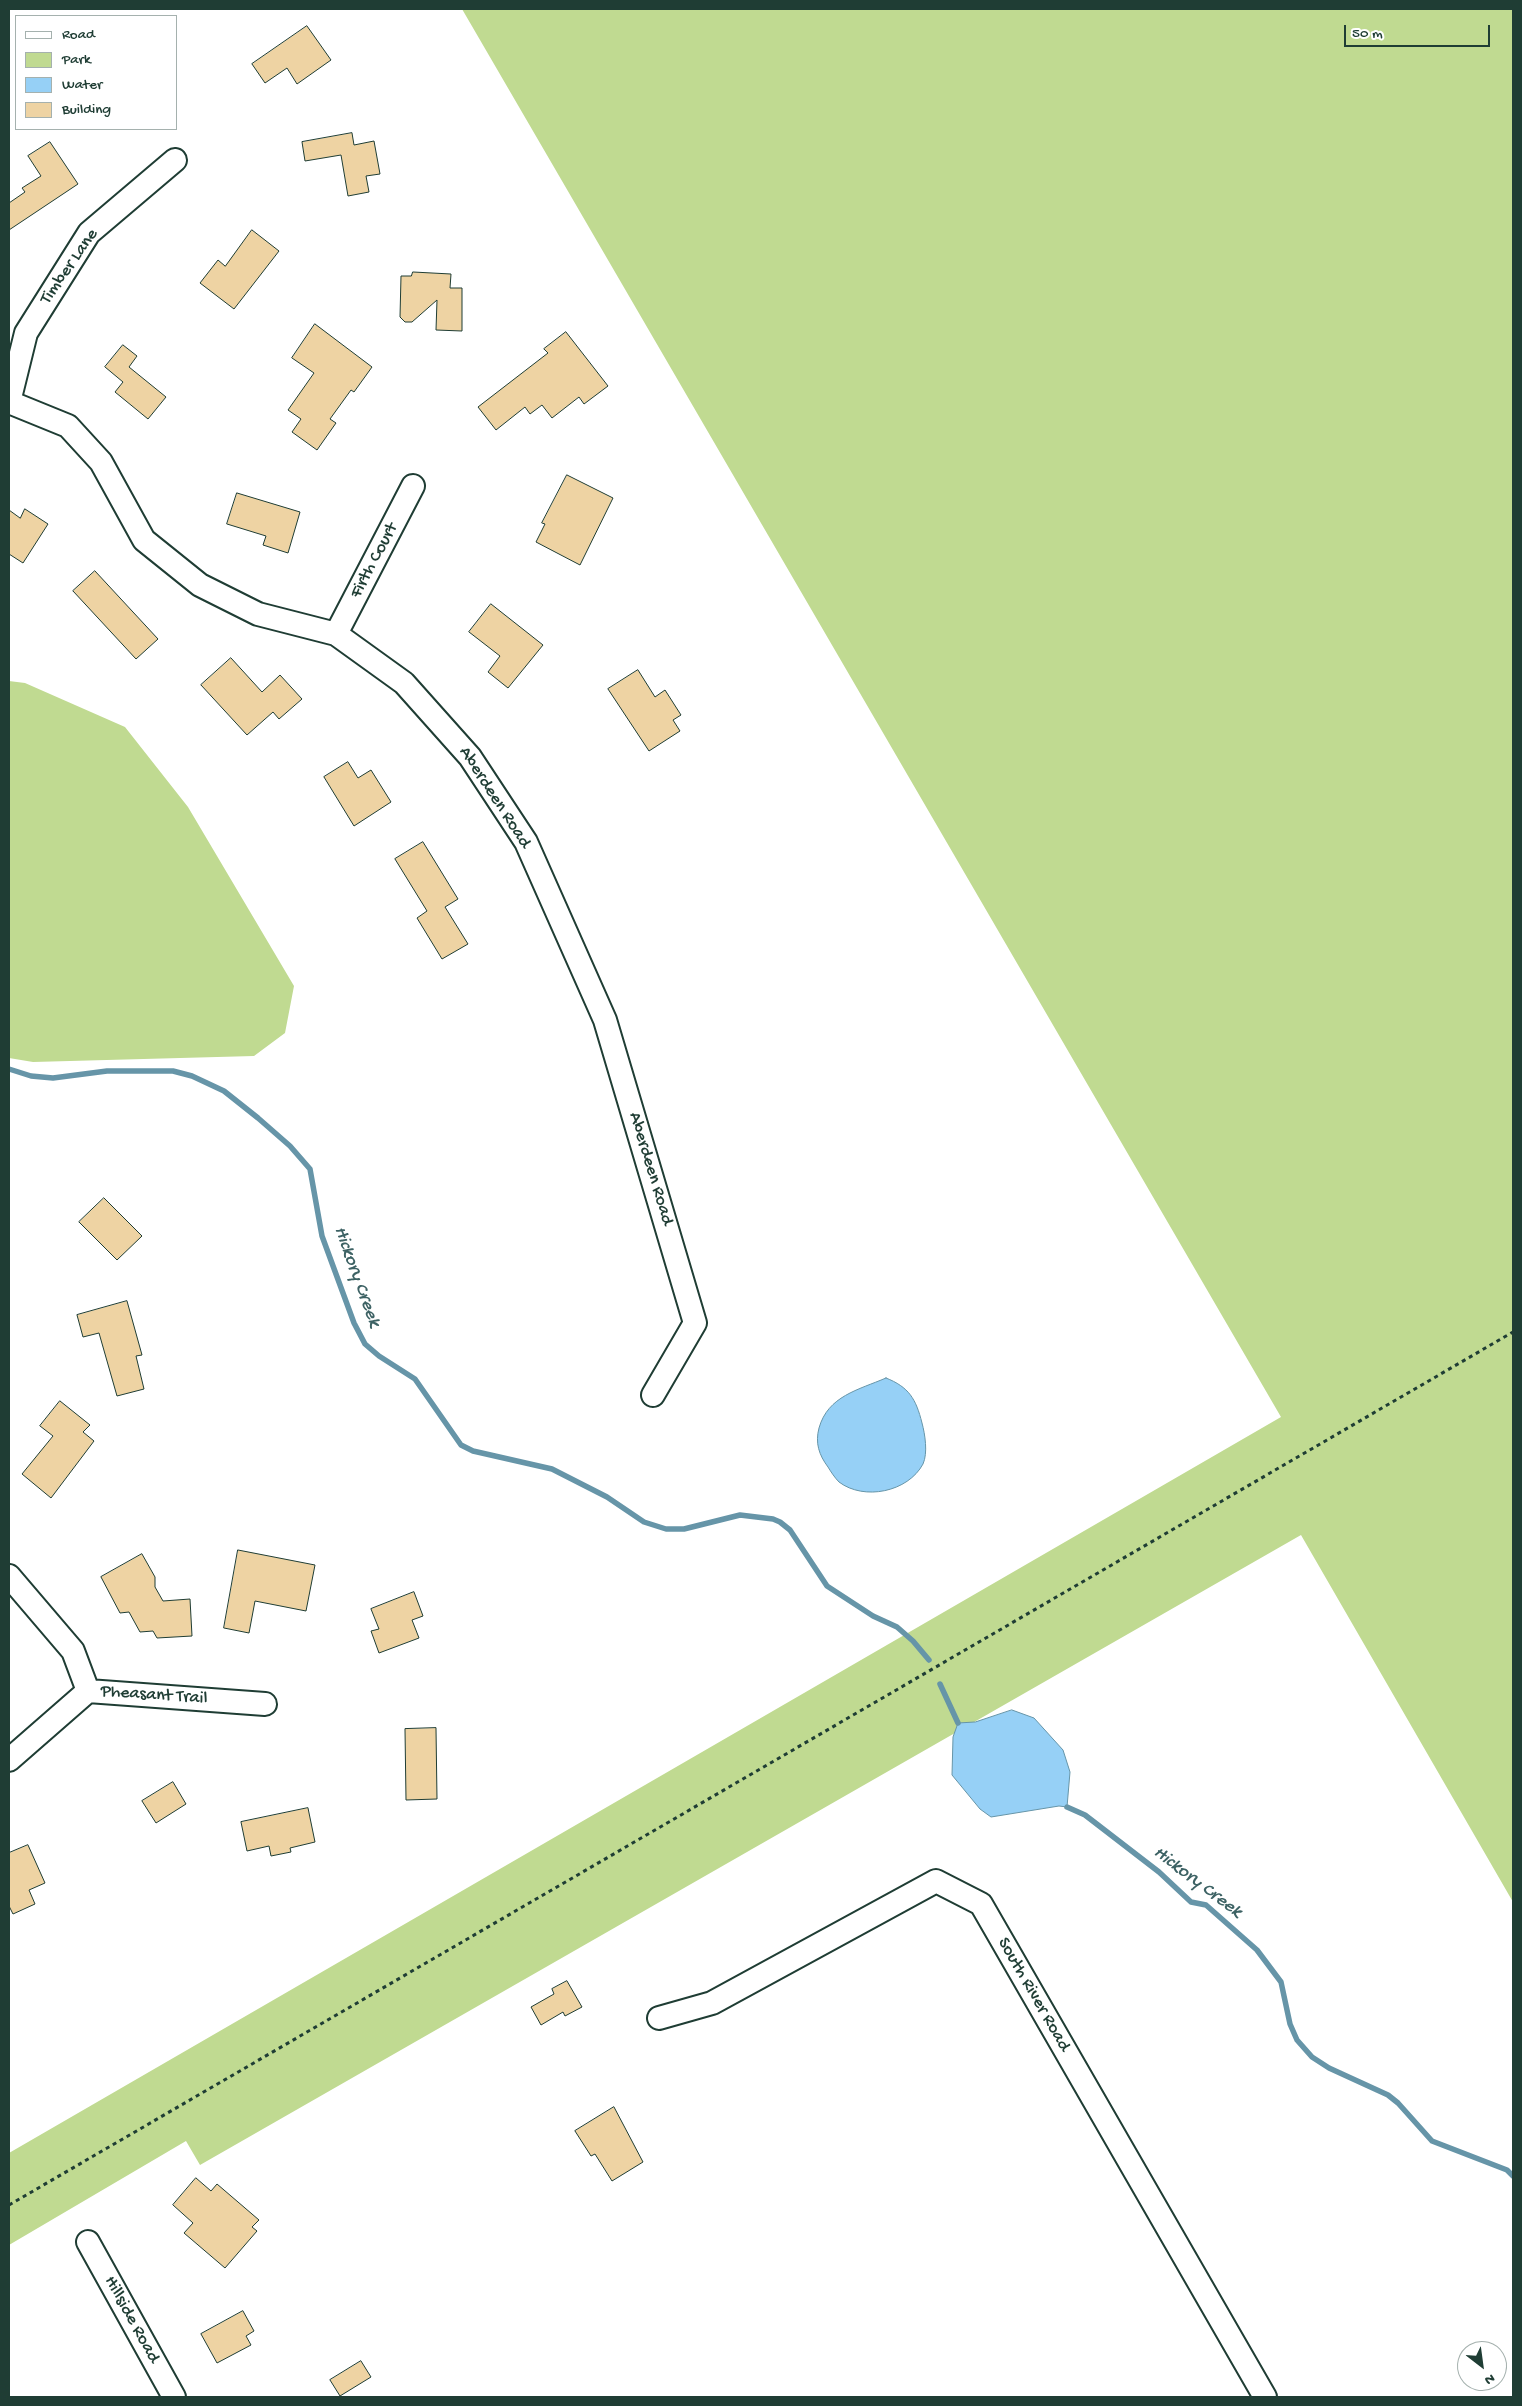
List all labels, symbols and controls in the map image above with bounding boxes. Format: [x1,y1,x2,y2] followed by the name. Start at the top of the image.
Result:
[15,15,178,130] legend
[1347,15,1493,47] scale bar
[1352,25,1383,43] text: 50 m
[62,26,95,44] text: Road
[62,51,91,69] text: Park
[62,76,102,94] text: Water
[62,101,111,119] text: Building
[36,225,104,309] street label: Timber Lane
[346,520,404,602] street label: Firth Court
[453,743,535,853] street label: Aberdeen Road
[623,1110,677,1228] street label: Aberdeen Road
[327,1224,385,1330] water label: Hickory Creek
[100,1682,208,1710] street label: Pheasant Trail
[1148,1842,1246,1924] water label: Hickory Creek
[992,1934,1074,2056] street label: South River Road
[98,2273,164,2367] street label: Hillside Road
[1457,2341,1507,2391] north arrow
[1481,2369,1497,2388] text: N

